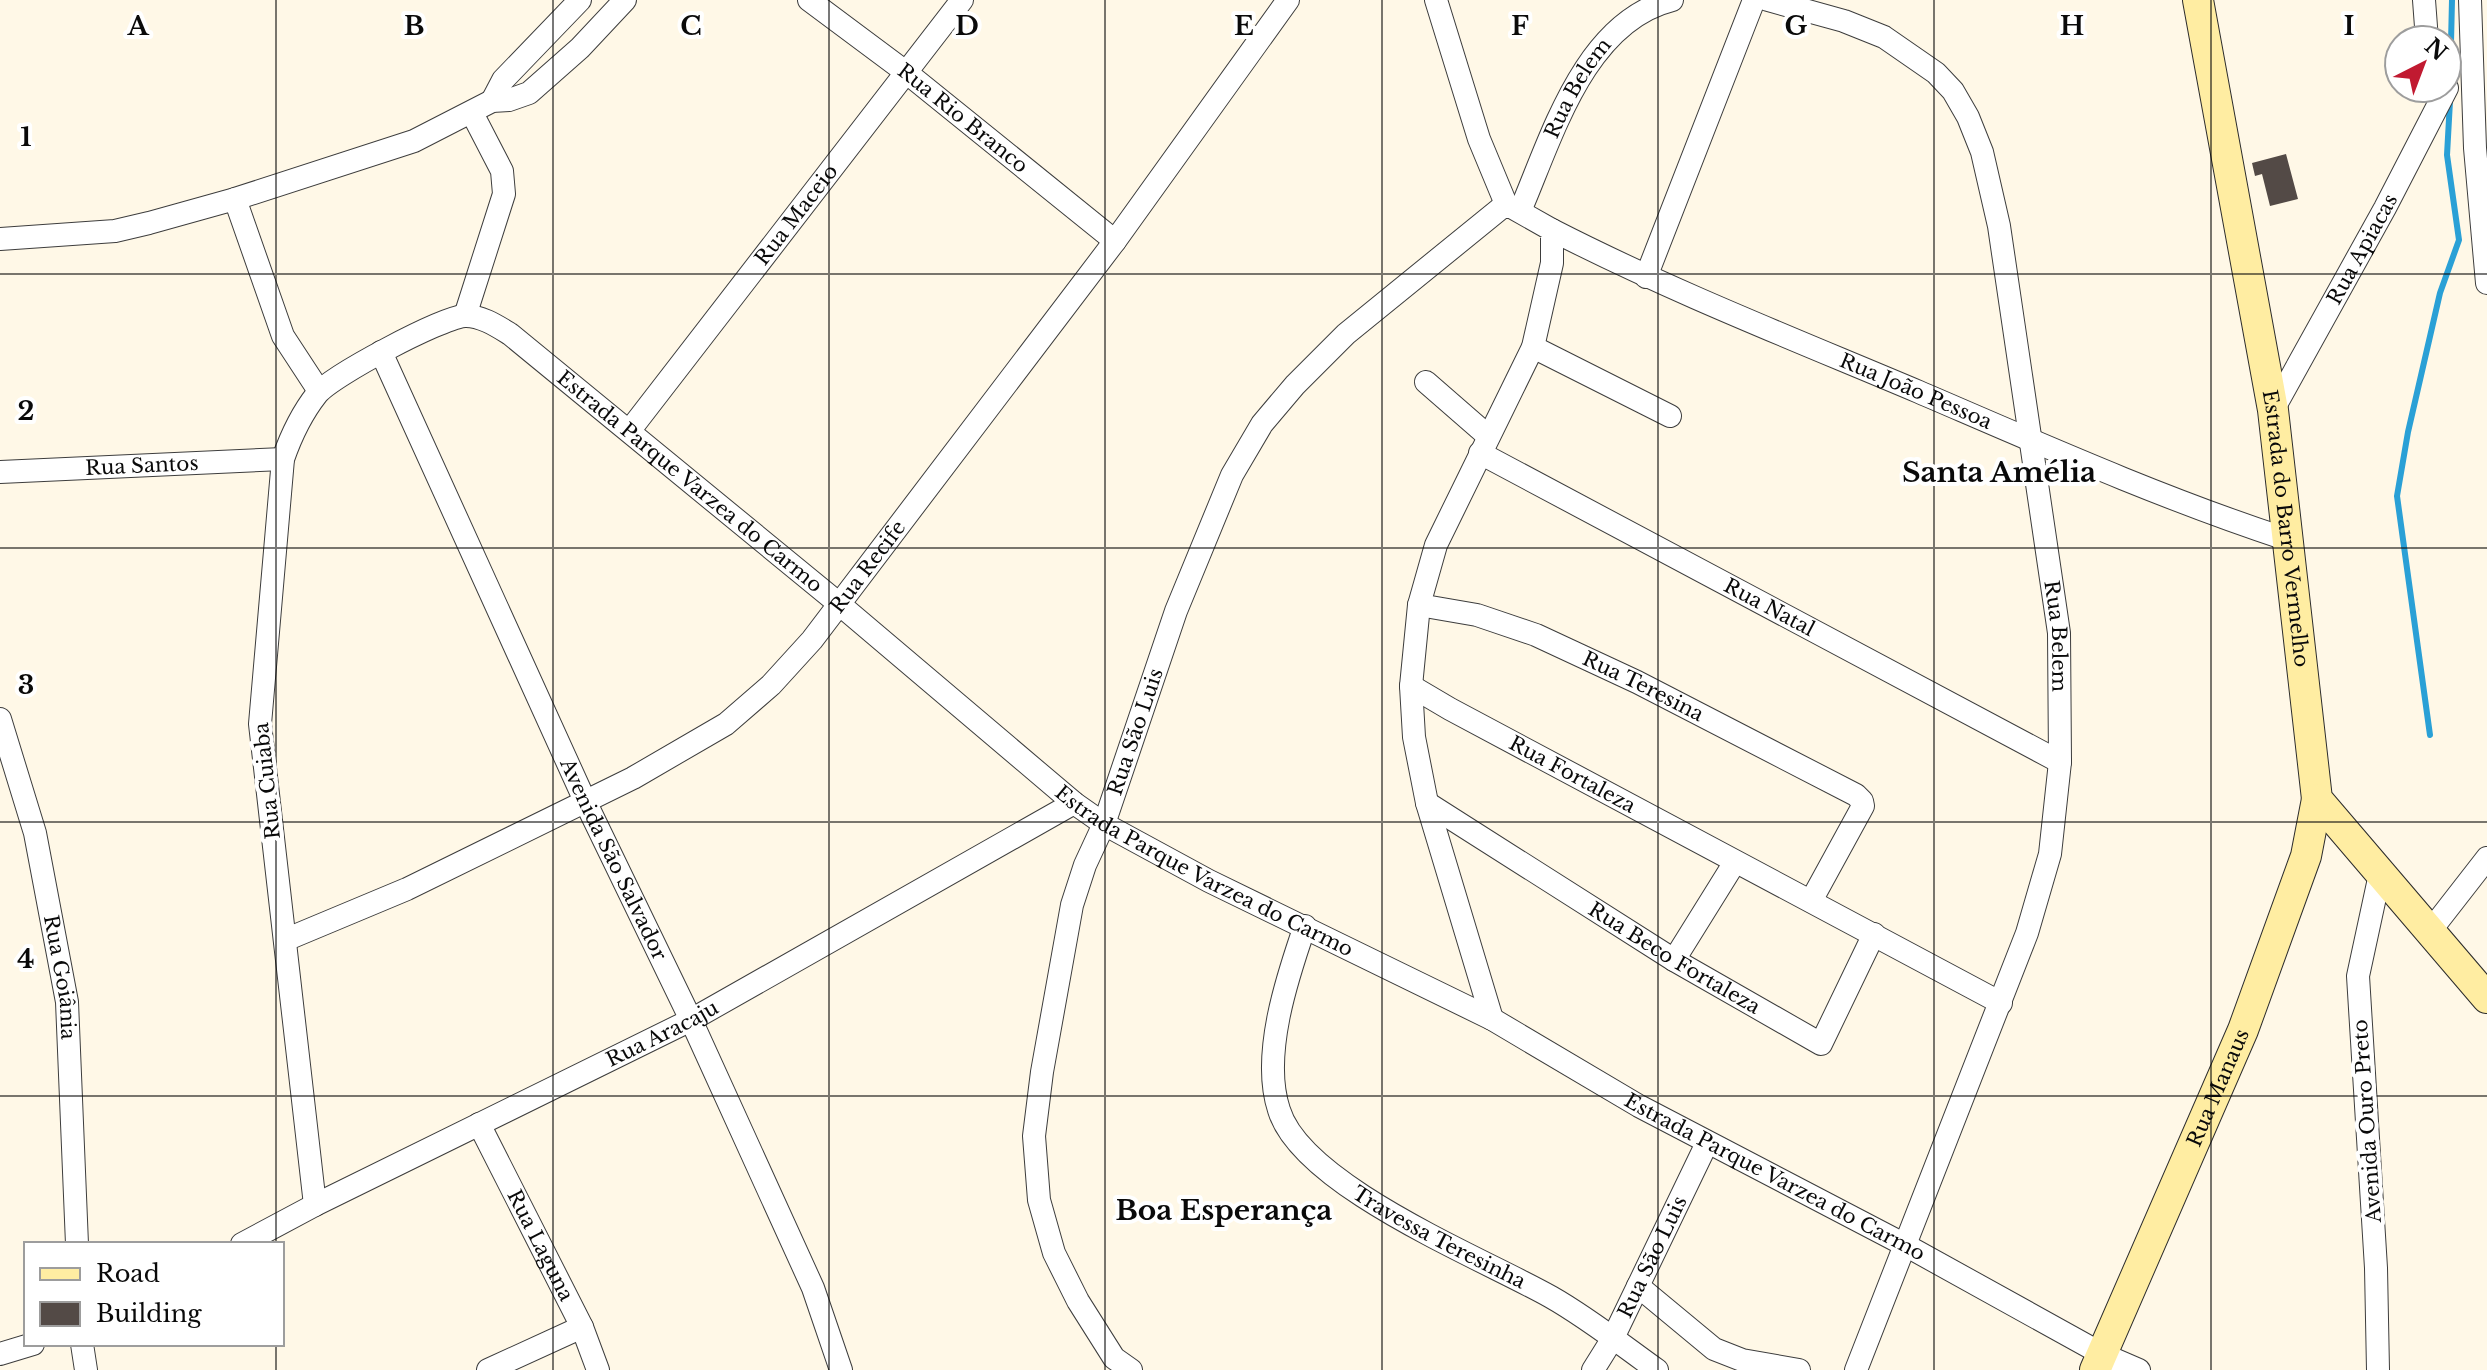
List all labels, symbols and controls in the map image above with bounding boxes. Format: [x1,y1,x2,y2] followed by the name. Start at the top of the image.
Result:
[126,10,149,42] text: A
[404,10,424,42] text: B
[680,10,702,42] text: C
[955,10,979,42] text: D
[1234,10,1254,42] text: E
[1511,10,1529,42] text: F
[1785,10,1808,42] text: G
[2060,10,2084,42] text: H
[2343,10,2355,42] text: I
[2383,24,2463,104] north arrow
[1539,33,1616,142] street label: Rua Belem
[2419,33,2453,67] text: N
[893,58,1033,178] street label: Rua Rio Branco
[20,121,32,153] text: 1
[750,160,843,270] street label: Rua Maceio
[2322,190,2402,309] street label: Rua Apiacas
[1836,348,1996,434] street label: Rua João Pessoa
[552,366,827,597] street label: Estrada Parque Varzea do Carmo
[2258,388,2314,668] street label: Estrada do Barro Vermelho
[18,395,34,427] text: 2
[85,451,199,480] street label: Rua Santos
[1902,455,2096,490] district label: Santa Amélia
[825,516,910,618] street label: Rua Recife
[1720,573,1819,641] street label: Rua Natal
[2039,579,2071,693] street label: Rua Belem
[1579,646,1709,727] street label: Rua Teresina
[1103,665,1168,798] street label: Rua São Luis
[18,669,34,701] text: 3
[249,721,285,841] street label: Rua Cuiaba
[1505,731,1641,818] street label: Rua Fortaleza
[555,754,672,964] street label: Avenida São Salvador
[1050,780,1357,961] street label: Estrada Parque Varzea do Carmo
[1584,897,1765,1019] street label: Rua Beco Fortaleza
[39,913,81,1041] street label: Rua Goiânia
[17,943,35,975] text: 4
[602,995,722,1072] street label: Rua Aracaju
[2348,1018,2386,1225] street label: Avenida Ouro Preto
[2182,1025,2254,1150] street label: Rua Manaus
[1620,1088,1929,1266] street label: Estrada Parque Varzea do Carmo
[1348,1181,1531,1294] street label: Travessa Teresinha
[502,1186,579,1306] street label: Rua Laguna
[1613,1192,1692,1322] street label: Rua São Luis
[1116,1193,1332,1228] district label: Boa Esperança
[24,1242,284,1346] legend
[96,1259,160,1288] text: Road
[96,1299,202,1328] text: Building

